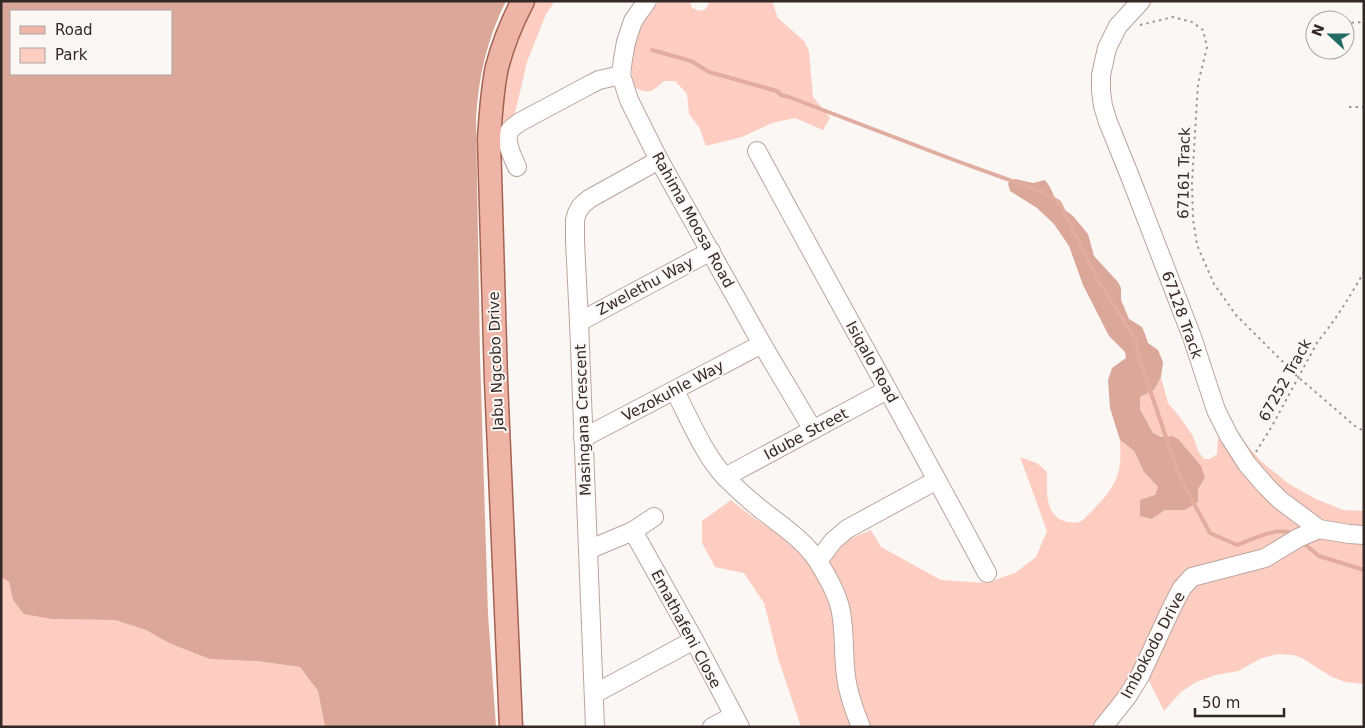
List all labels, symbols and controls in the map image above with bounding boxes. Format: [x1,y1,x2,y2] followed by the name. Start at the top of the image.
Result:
[10,10,172,75] legend
[1305,10,1355,60] north arrow
[55,21,93,39] text: Road
[1308,22,1327,39] text: N
[55,46,88,64] text: Park
[1174,127,1194,219] street label: 67161 Track
[648,149,738,291] street label: Rahima Moosa Road
[594,253,696,319] street label: Zwelethu Way
[1158,269,1206,361] street label: 67128 Track
[485,291,507,432] street label: Jabu Ngcobo Drive
[842,318,902,406] street label: Isiqalo Road
[1255,335,1315,424] street label: 67252 Track
[571,344,595,496] street label: Masingana Crescent
[619,357,727,425] street label: Vezokuhle Way
[761,404,851,464] street label: Idube Street
[647,567,725,691] street label: Emathafeni Close
[1117,588,1189,702] street label: Imbokodo Drive
[1195,686,1284,718] scale bar
[1202,694,1240,712] text: 50 m

